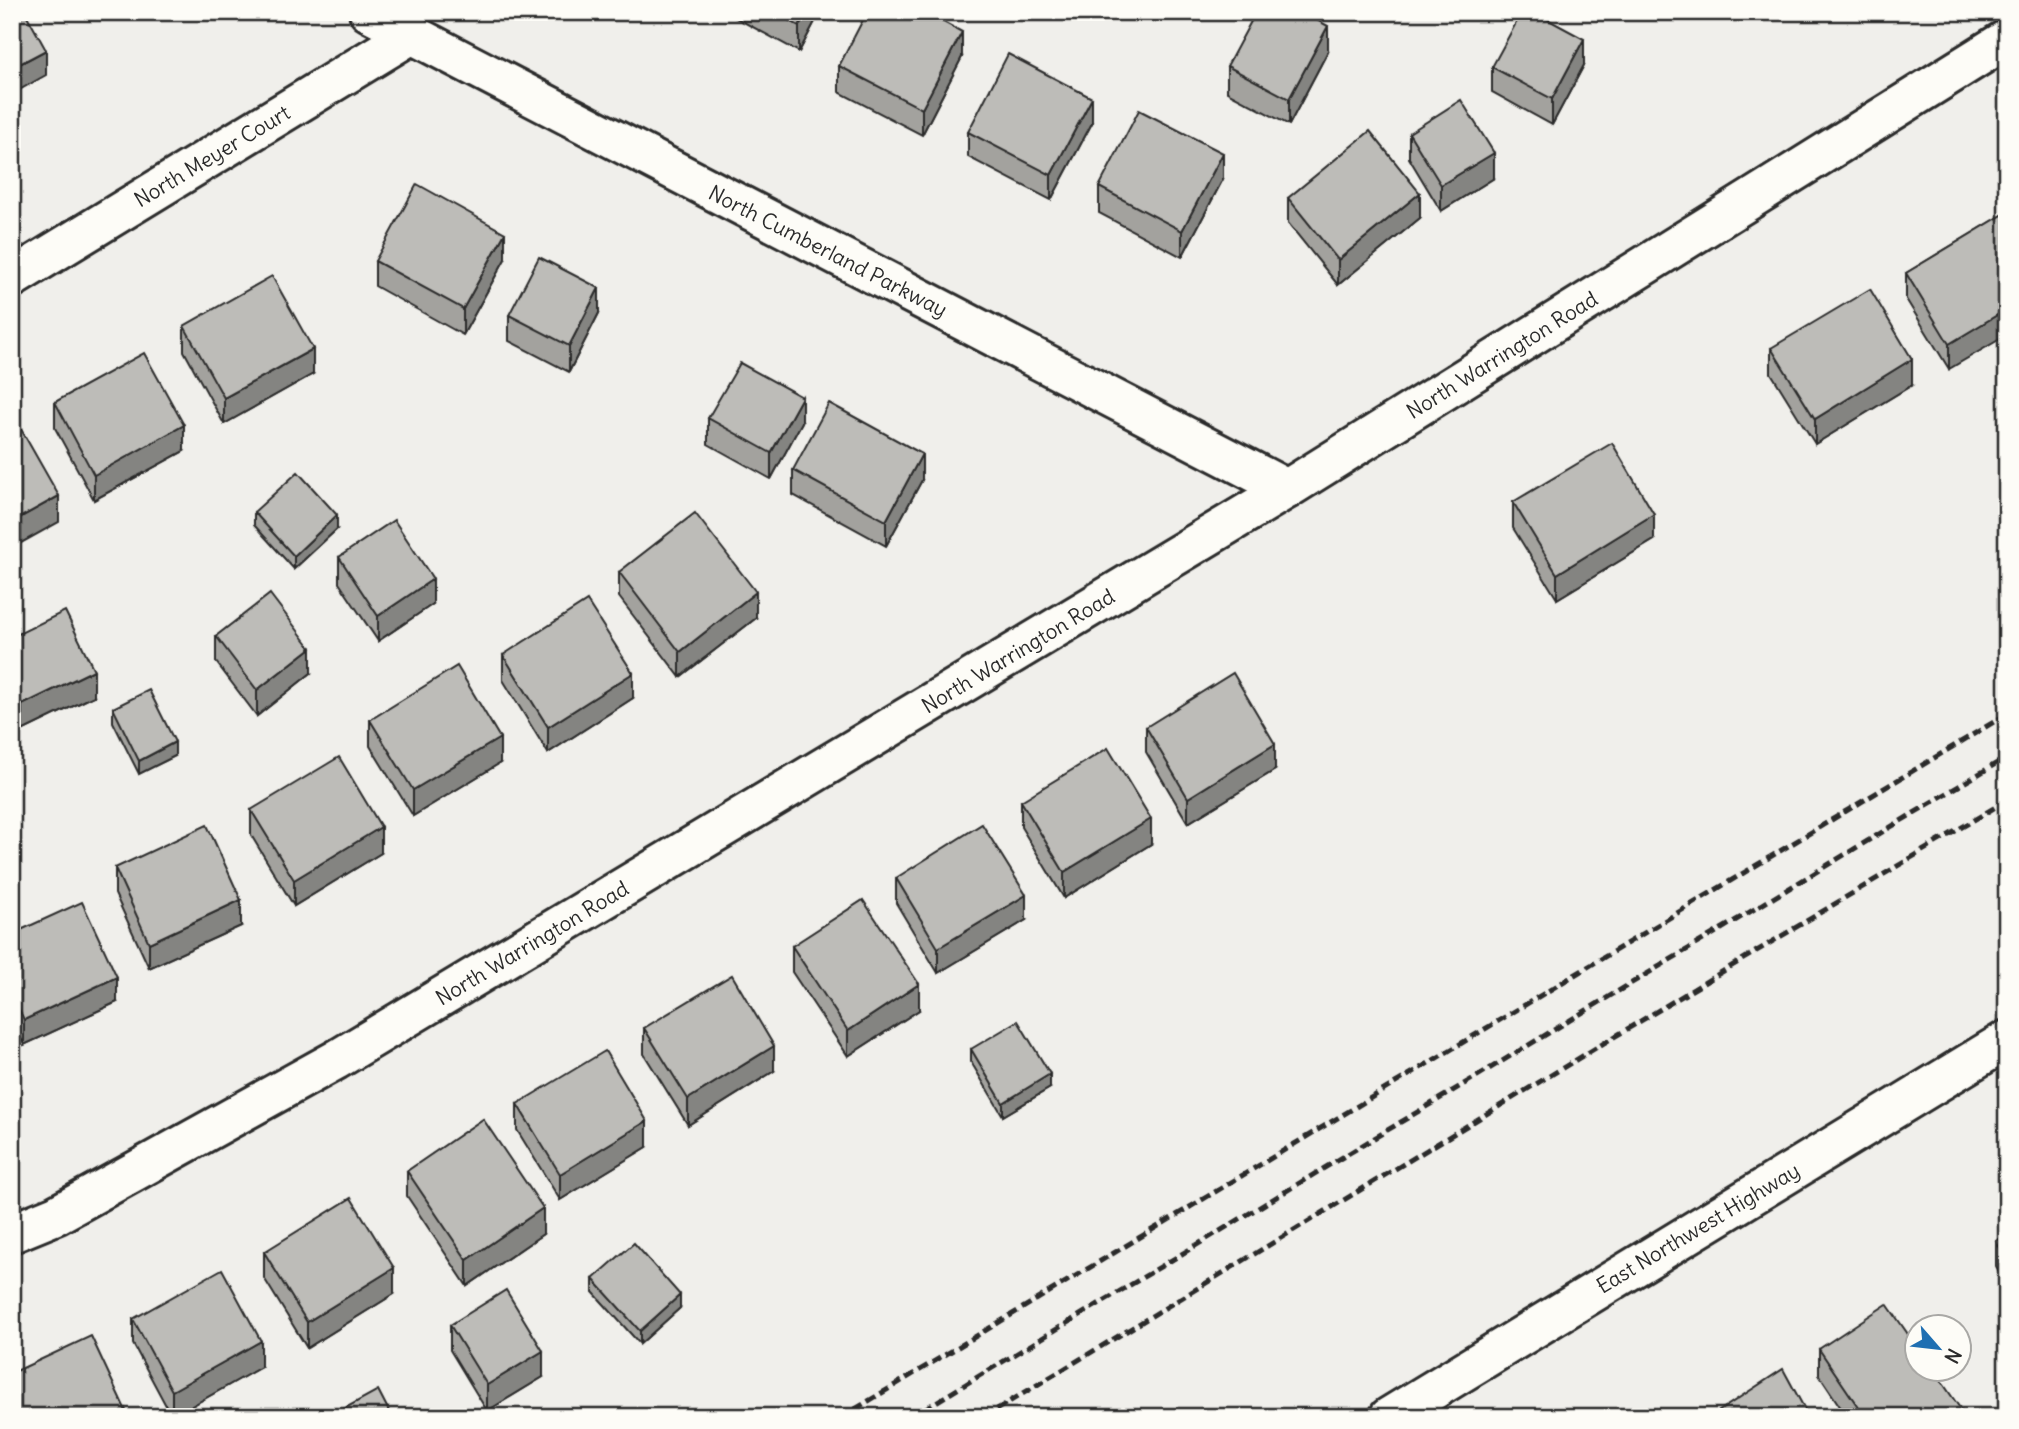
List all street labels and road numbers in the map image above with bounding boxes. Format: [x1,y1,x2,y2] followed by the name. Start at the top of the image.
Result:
[129,99,295,213] street label: North Meyer Court
[704,179,952,323] street label: North Cumberland Parkway
[1401,285,1603,425] street label: North Warrington Road
[917,583,1119,719] street label: North Warrington Road
[431,875,633,1011] street label: North Warrington Road
[1591,1157,1805,1299] street label: East Northwest Highway

